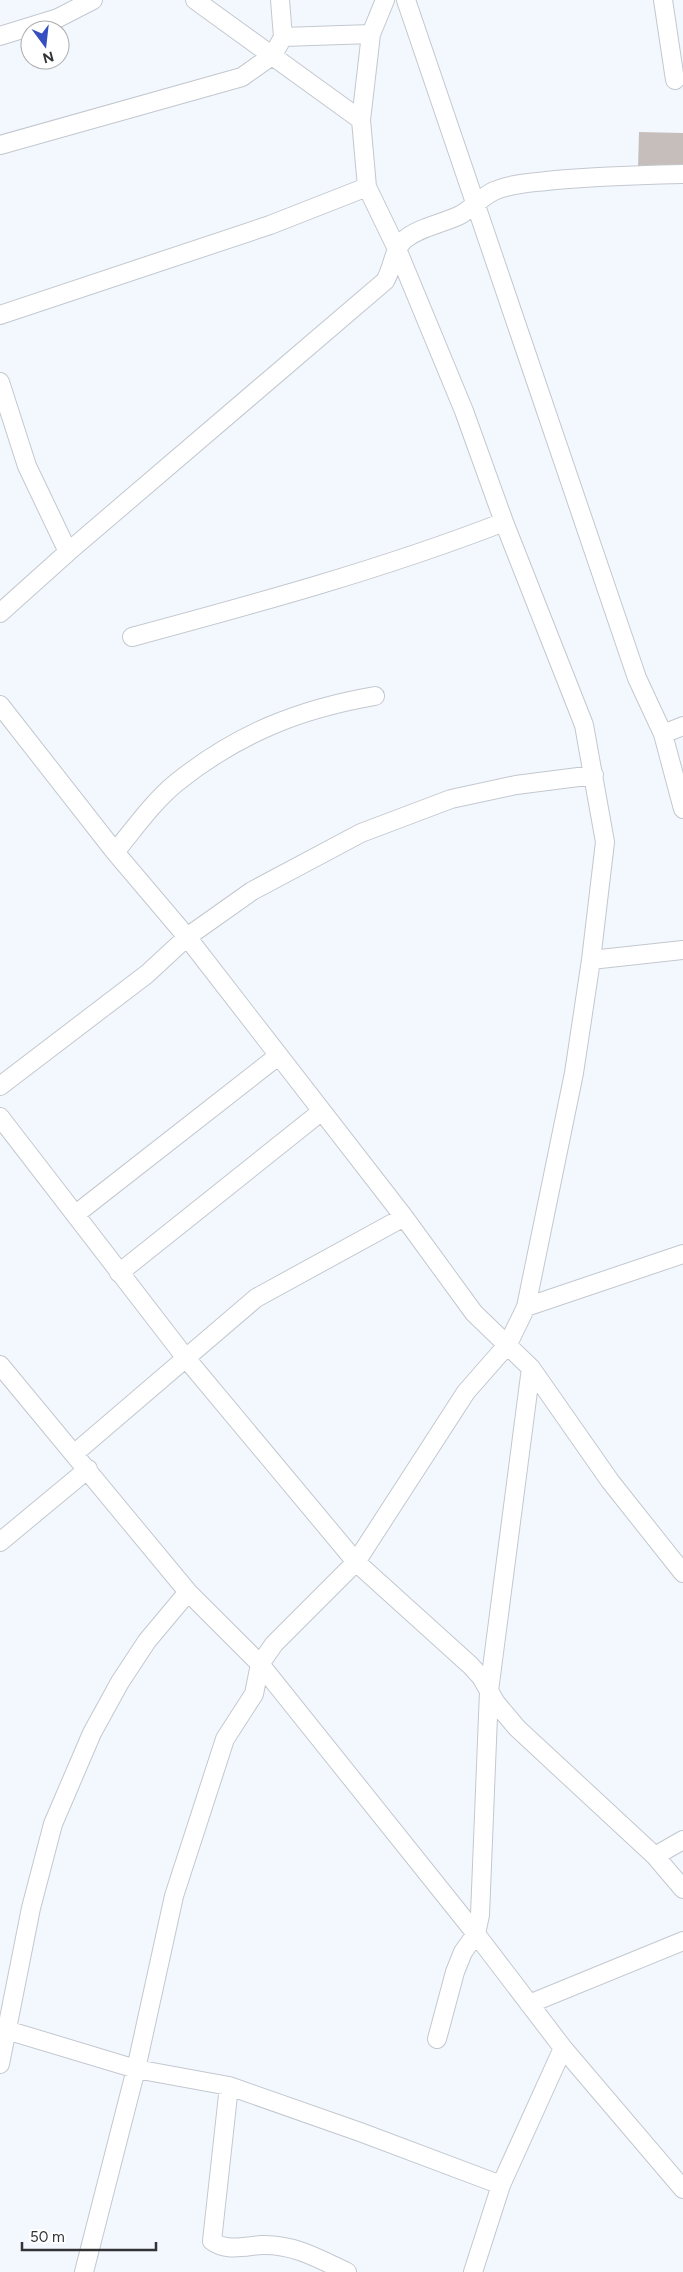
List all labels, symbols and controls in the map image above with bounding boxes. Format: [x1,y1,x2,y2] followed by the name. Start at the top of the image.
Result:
[20,20,70,70] north arrow
[41,47,56,67] text: N
[22,2220,156,2252] scale bar
[30,2228,65,2246] text: 50 m

